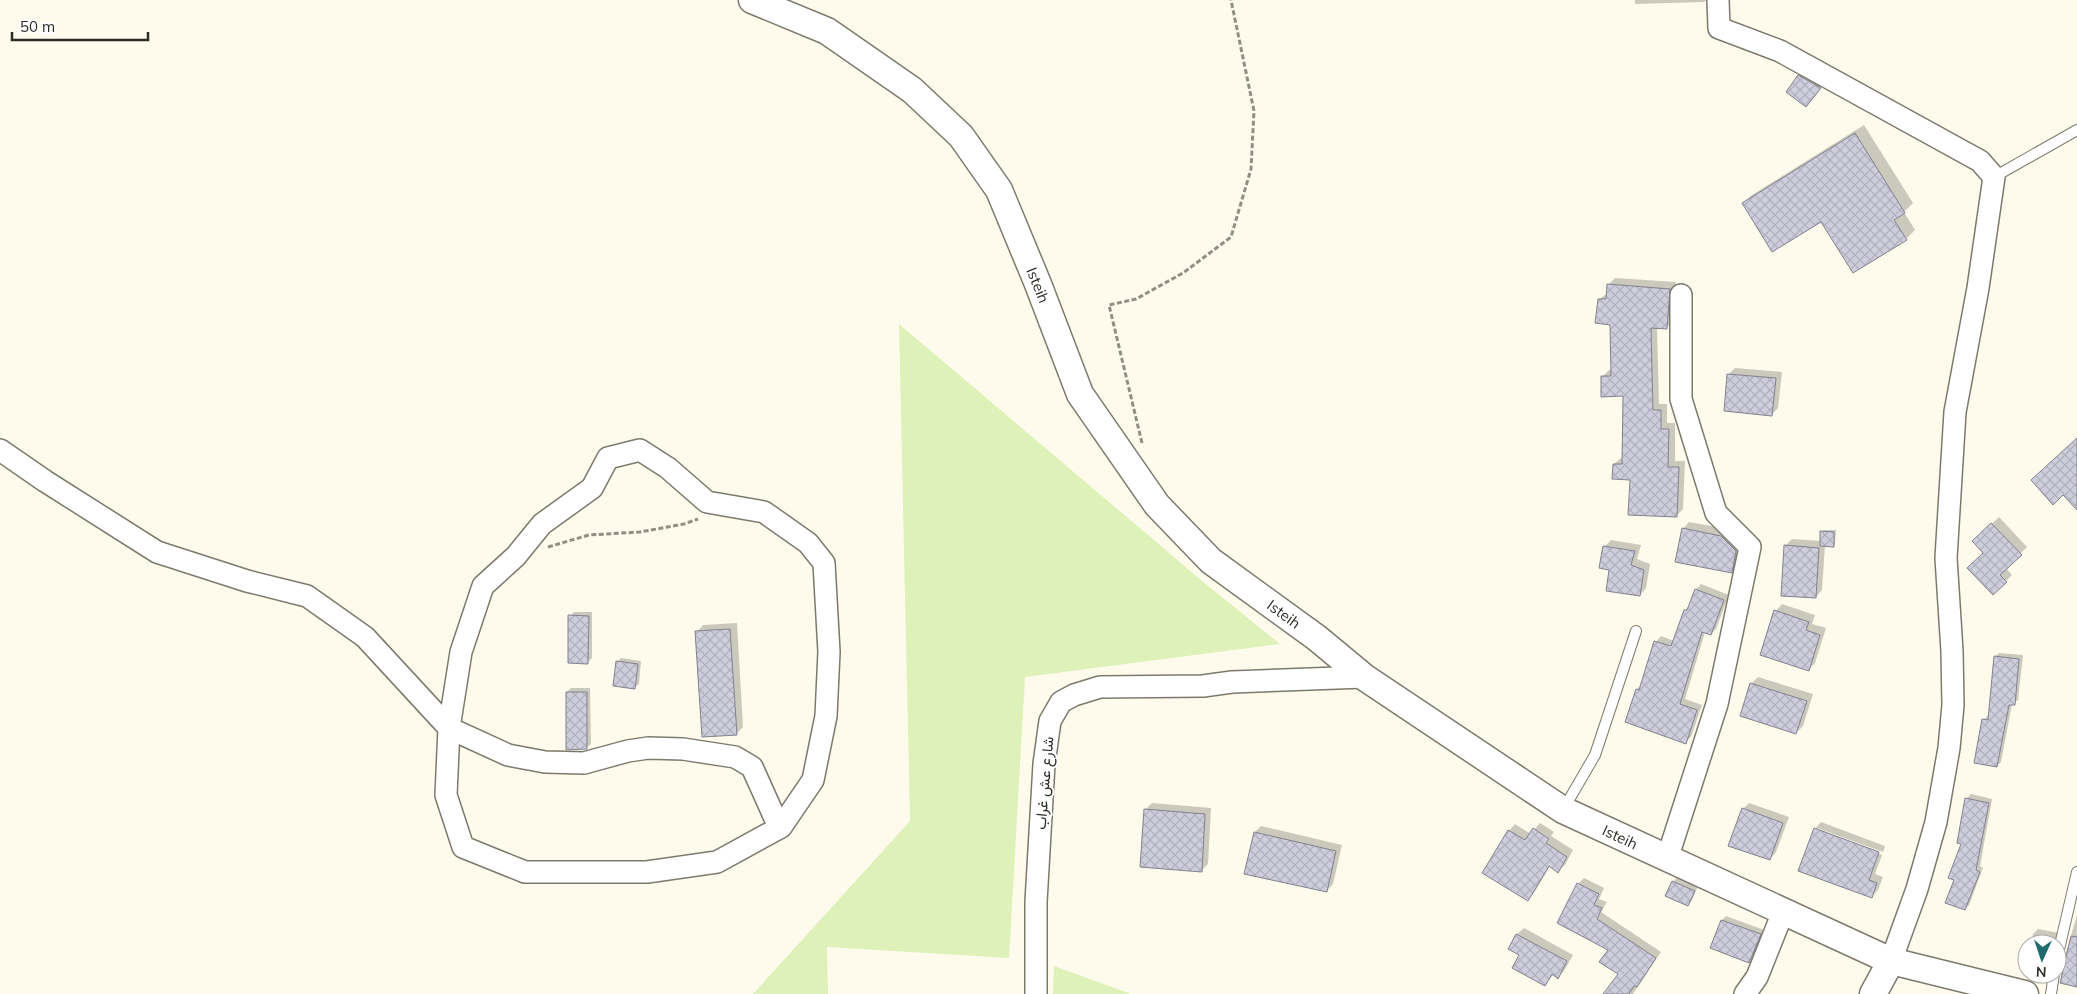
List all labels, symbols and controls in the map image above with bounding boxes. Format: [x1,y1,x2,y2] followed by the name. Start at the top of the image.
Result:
[12,10,149,42] scale bar
[20,17,55,36] text: 50 m
[1022,264,1054,306] street label: Isteih
[1263,595,1305,633] street label: Isteih
[1030,735,1060,831] street label: شارع عش غراب
[1599,821,1641,853] street label: Isteih
[2017,934,2067,984] north arrow
[2036,963,2047,981] text: N

